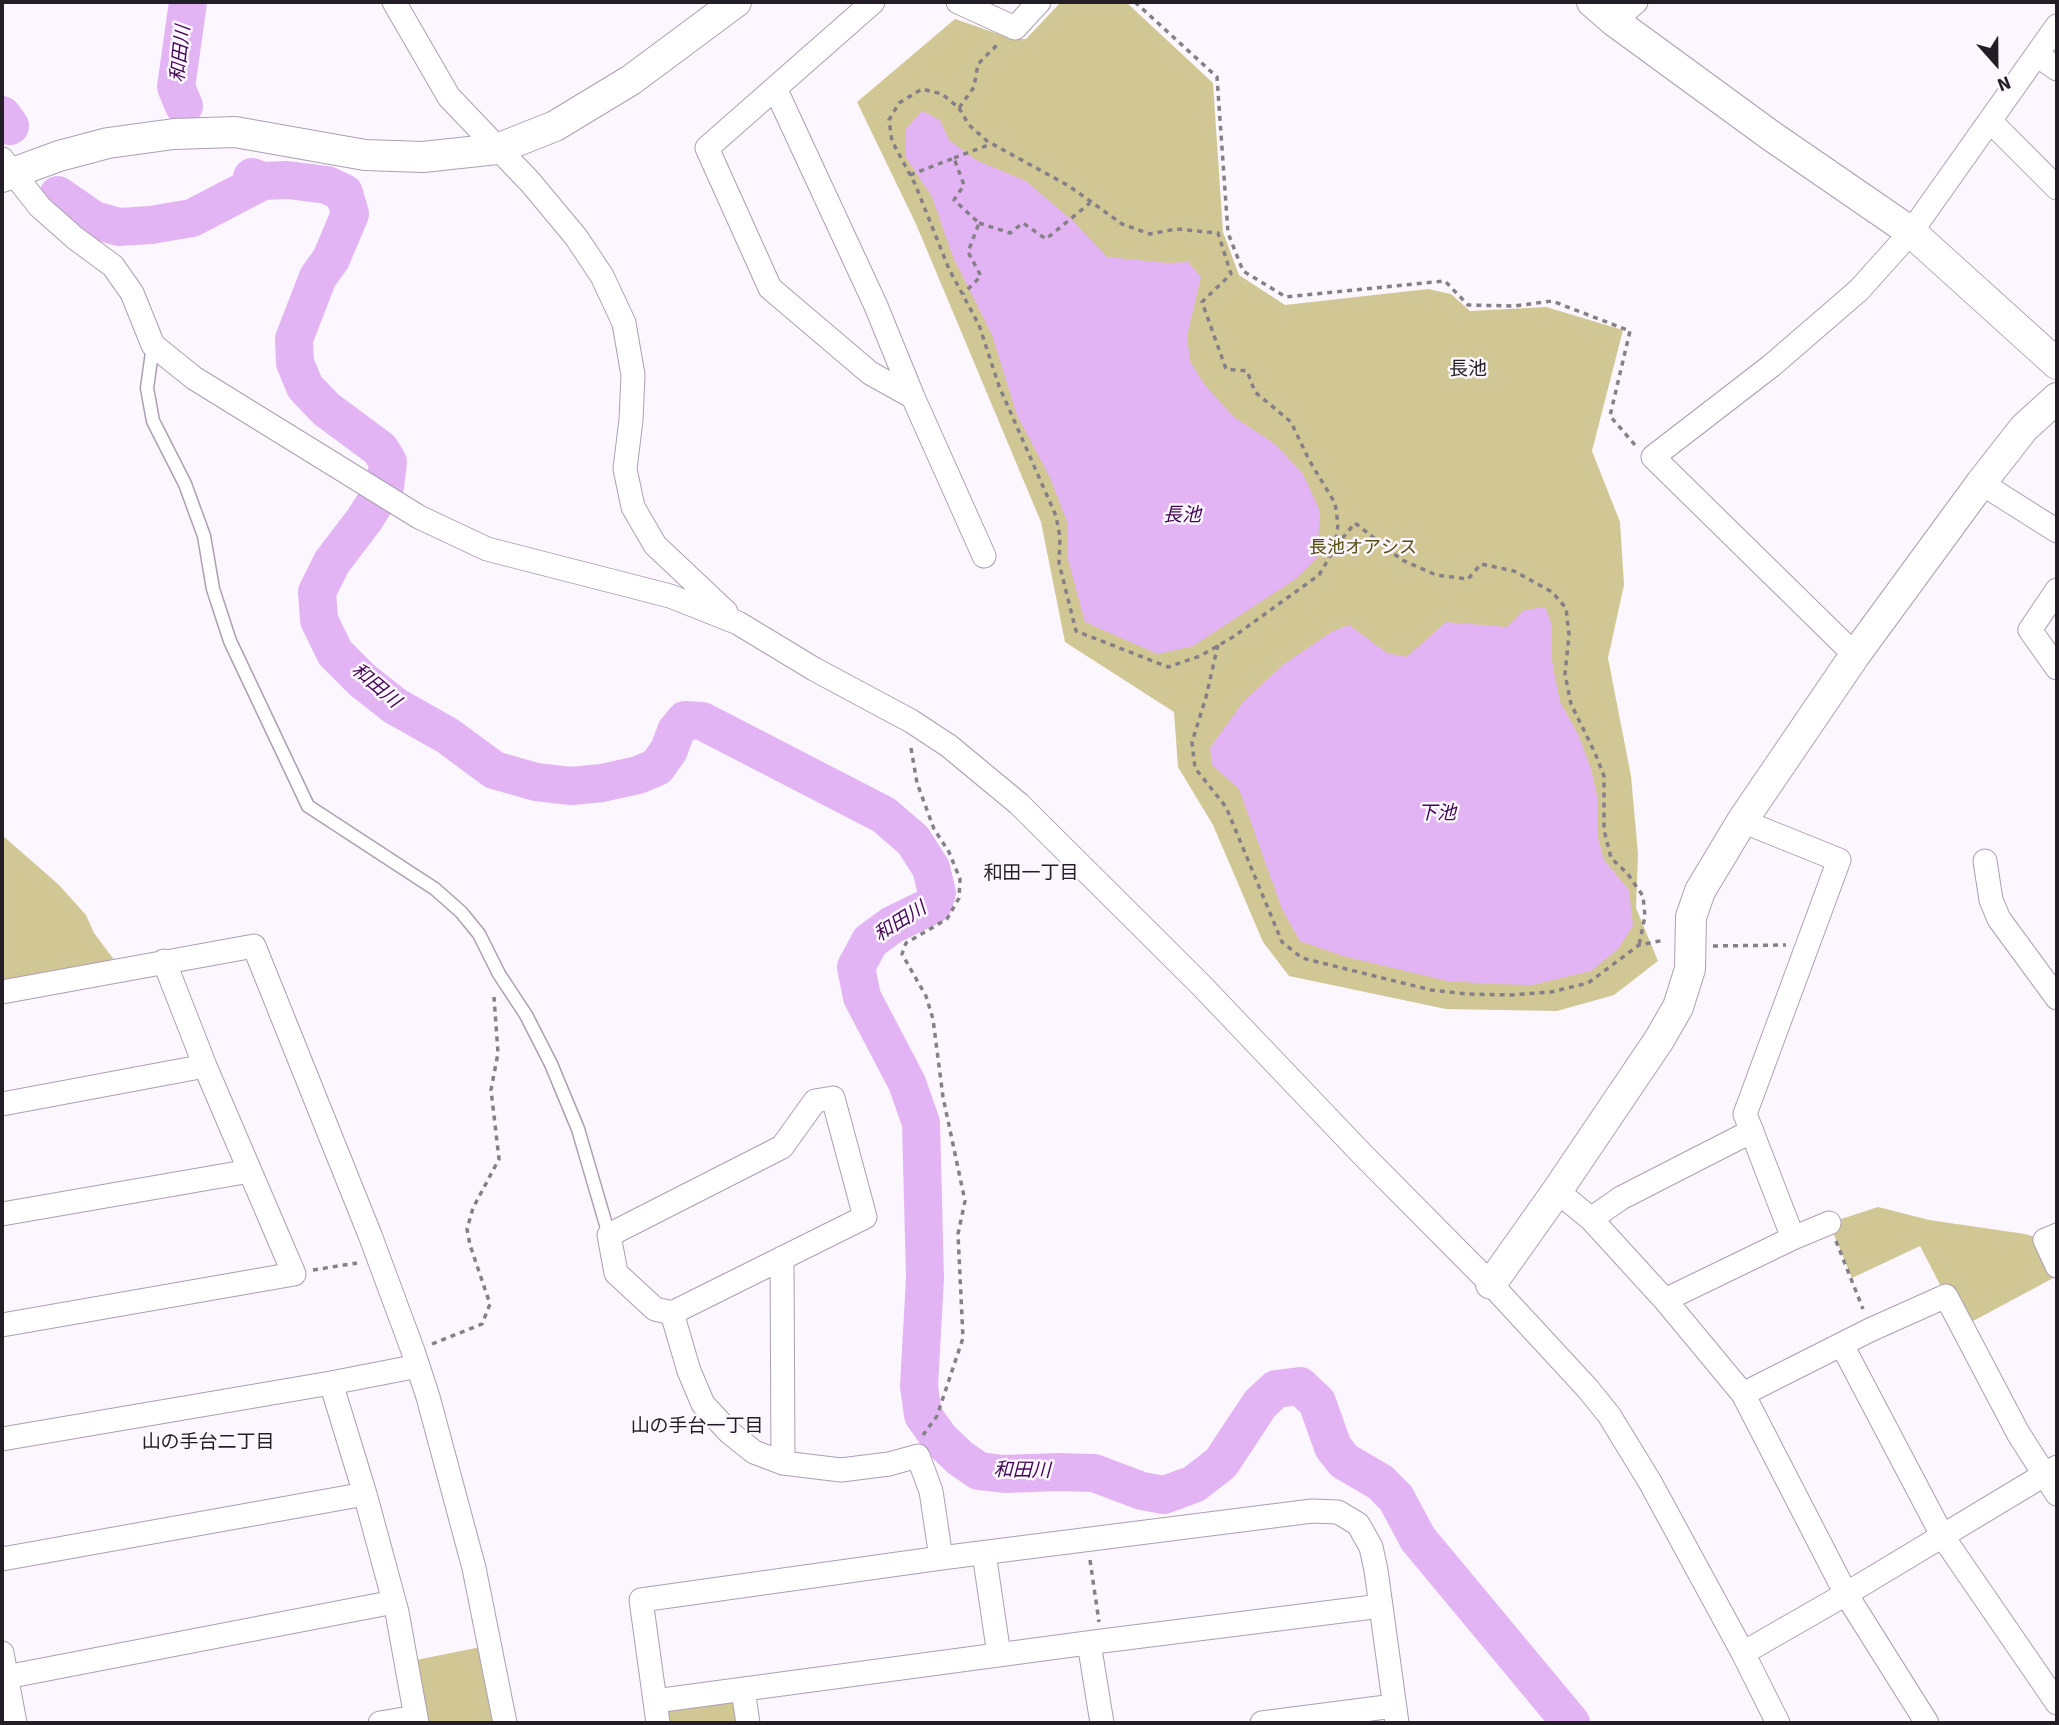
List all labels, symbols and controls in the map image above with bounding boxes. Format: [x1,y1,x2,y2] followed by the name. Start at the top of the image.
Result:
[168,24,196,84] water label: 和田川
[1961,28,2031,98] north arrow
[1993,68,2014,98] text: N
[1449,360,1487,382] district label: 長池
[1163,506,1201,528] water label: 長池
[1309,538,1417,560] park label: 長池オアシス
[346,660,404,714] water label: 和田川
[1418,804,1456,826] water label: 下池
[984,864,1078,886] district label: 和田一丁目
[871,898,931,948] water label: 和田川
[631,1417,763,1439] district label: 山の手台一丁目
[142,1433,274,1455] district label: 山の手台二丁目
[993,1460,1051,1484] water label: 和田川

